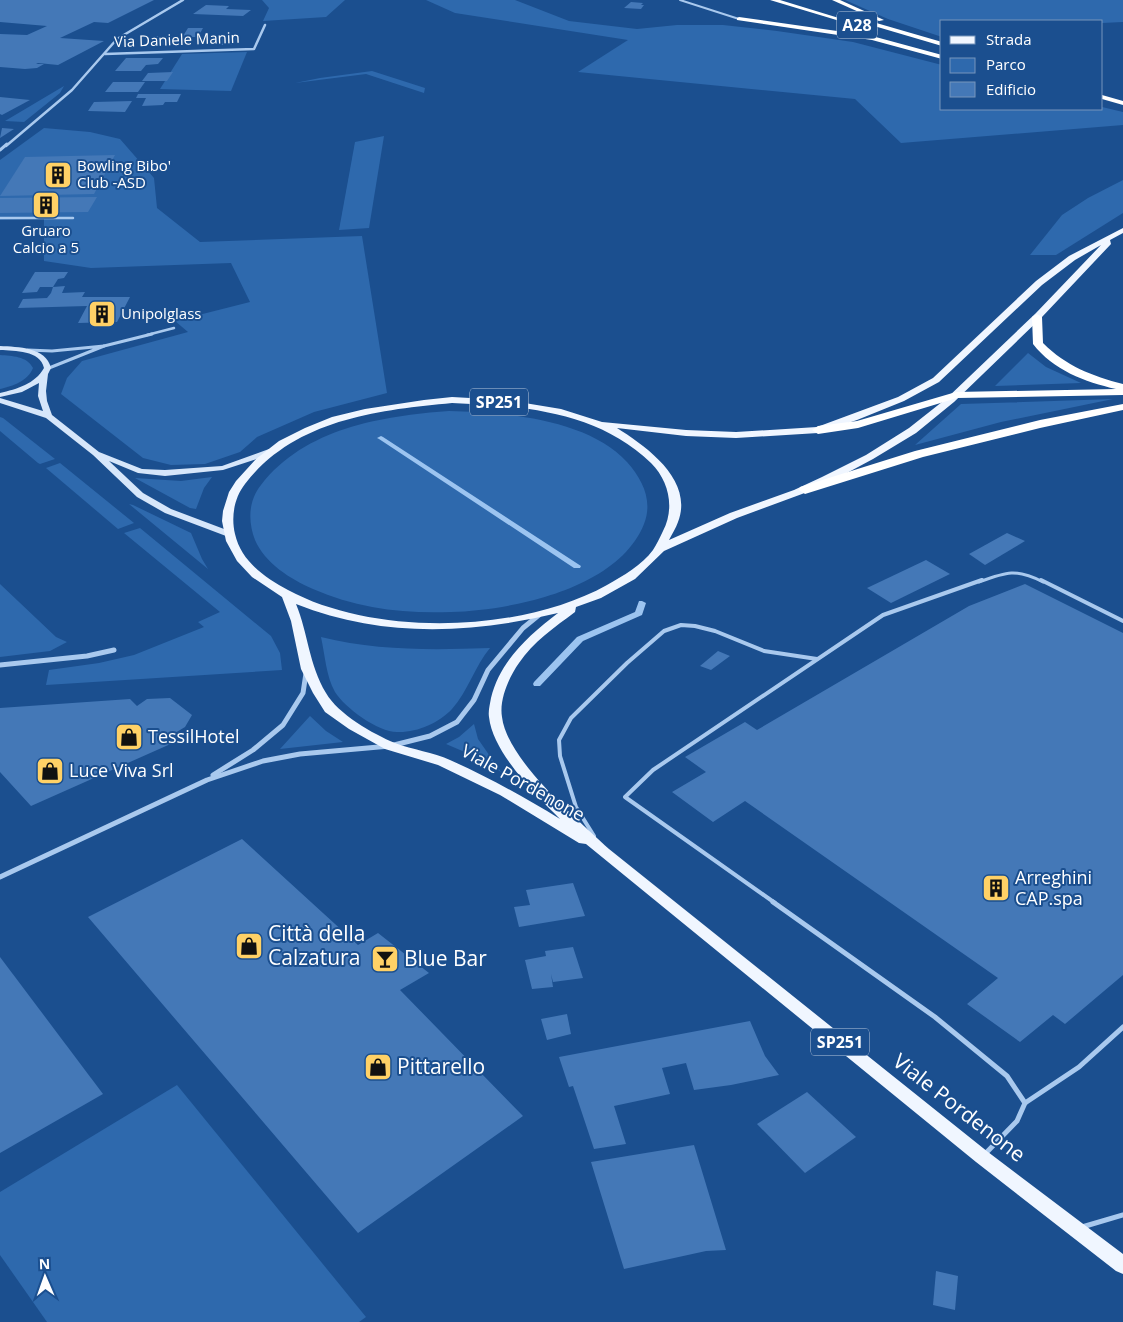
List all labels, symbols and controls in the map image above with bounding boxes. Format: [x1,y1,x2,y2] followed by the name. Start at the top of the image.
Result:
[837,12,877,38] road number: A28
[940,20,1103,110] legend
[114,27,240,51] street label: Via Daniele Manin
[986,29,1032,49] text: Strada
[986,54,1026,74] text: Parco
[986,79,1036,99] text: Edificio
[77,155,171,192] place label: Bowling Bibo' Club -ASD
[43,160,73,190] building icon: Bowling Bibo' Club -ASD
[31,190,61,220] building icon: Gruaro Calcio a 5
[13,220,79,257] place label: Gruaro Calcio a 5
[87,299,117,329] building icon: Unipolglass
[121,303,201,323] place label: Unipolglass
[470,388,528,416] road number: SP251
[114,722,144,752] shop icon: TessilHotel
[148,724,239,748] place label: TessilHotel
[457,738,590,826] street label: Viale Pordenone
[35,756,65,786] shop icon: Luce Viva Srl
[69,758,174,782] place label: Luce Viva Srl
[1015,865,1092,910] place label: Arreghini CAP.spa
[981,873,1011,903] building icon: Arreghini CAP.spa
[268,919,366,971] place label: Città della Calzatura
[234,931,264,961] shop icon: Città della Calzatura
[370,944,400,974] bar icon: Blue Bar
[404,944,487,972] place label: Blue Bar
[811,1028,869,1056] road number: SP251
[888,1047,1032,1168] street label: Viale Pordenone
[363,1052,393,1082] shop icon: Pittarello
[397,1052,485,1080] place label: Pittarello
[20,1252,70,1302] north arrow
[39,1254,51,1273] text: N

